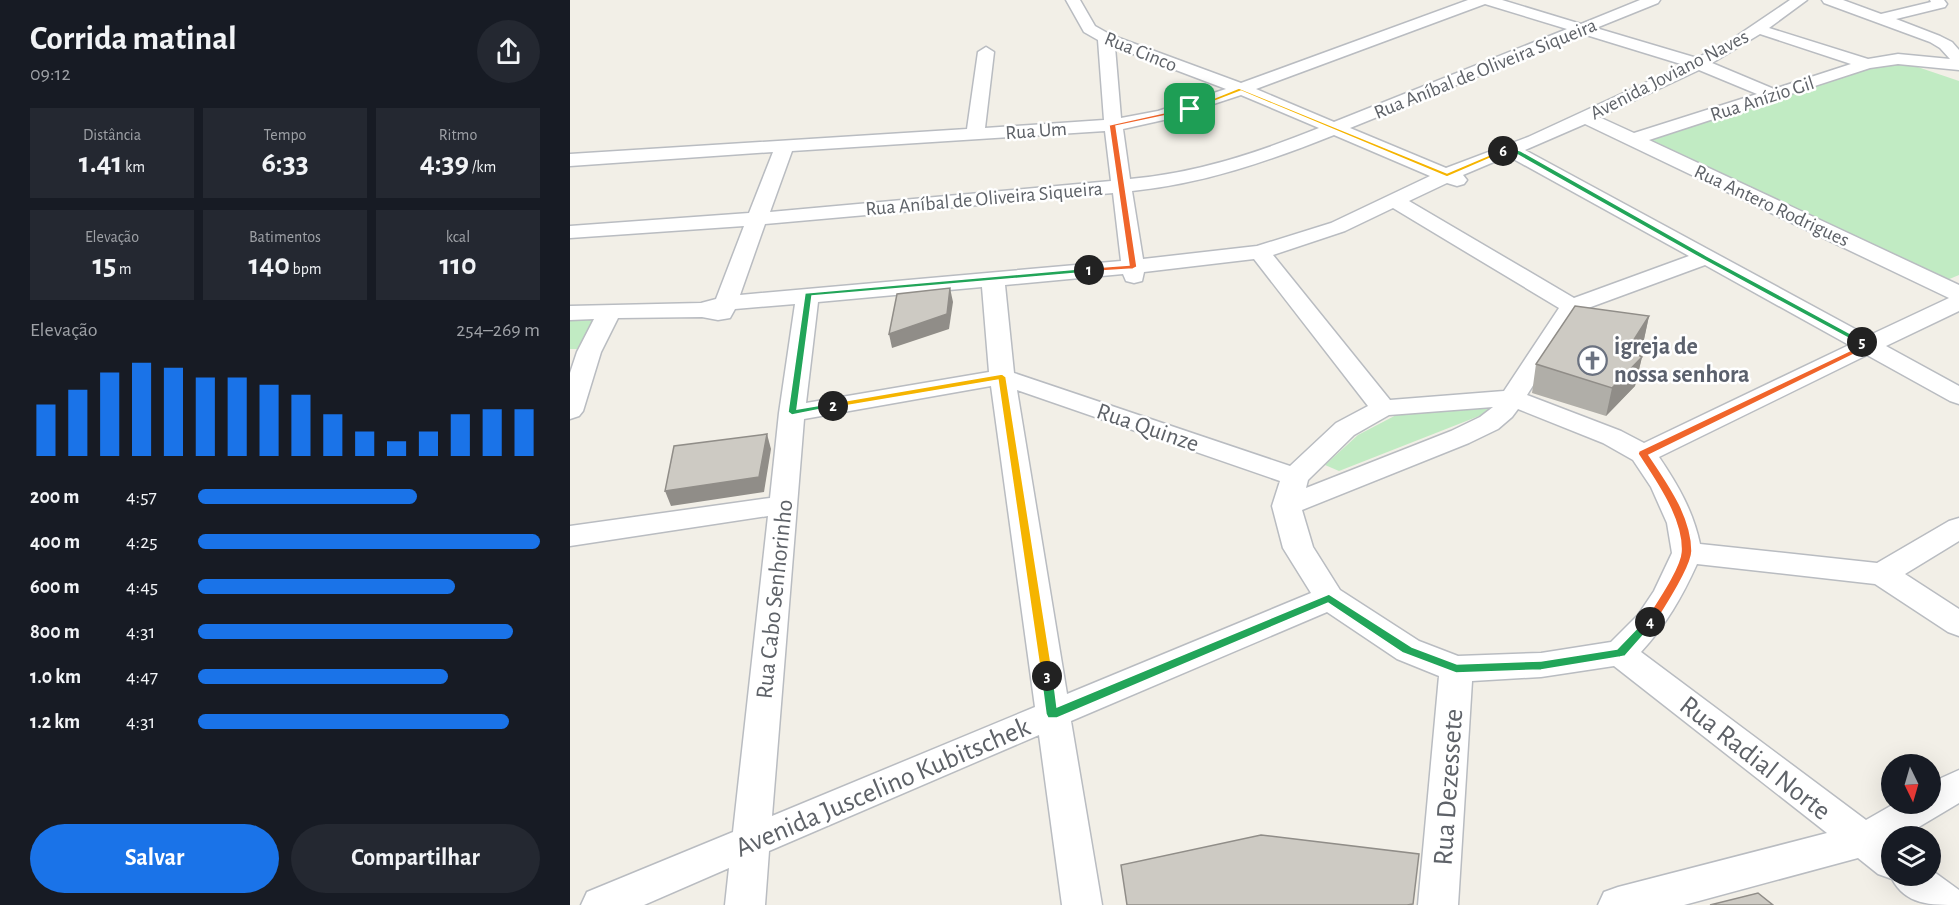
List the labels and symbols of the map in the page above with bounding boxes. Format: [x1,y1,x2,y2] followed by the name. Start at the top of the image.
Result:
[1371,15,1600,123] street label: Rua Aníbal de Oliveira Siqueira
[1587,26,1752,123] street label: Avenida Joviano Naves
[1101,28,1180,76] street label: Rua Cinco
[1708,73,1817,125] street label: Rua Anízio Gil
[1164,83,1215,134] pin
[1005,119,1067,143] street label: Rua Um
[1488,136,1518,166] pin: 6
[1691,161,1852,251] street label: Rua Antero Rodrigues
[865,179,1104,219] street label: Rua Aníbal de Oliveira Siqueira
[1074,255,1104,285] pin: 1
[1847,327,1877,357] pin: 5
[1614,335,1750,387] place label: igreja de nossa senhora
[1577,344,1609,376] church icon: igreja de nossa senhora
[818,391,848,421] pin: 2
[1093,399,1202,457] street label: Rua Quinze
[753,498,797,700] street label: Rua Cabo Senhorinho
[1635,607,1665,637] pin: 4
[1032,661,1062,691] pin: 3
[1674,691,1835,826] street label: Rua Radial Norte
[1430,708,1468,866] street label: Rua Dezessete
[731,713,1034,863] street label: Avenida Juscelino Kubitschek
[1881,754,1941,814] north arrow

